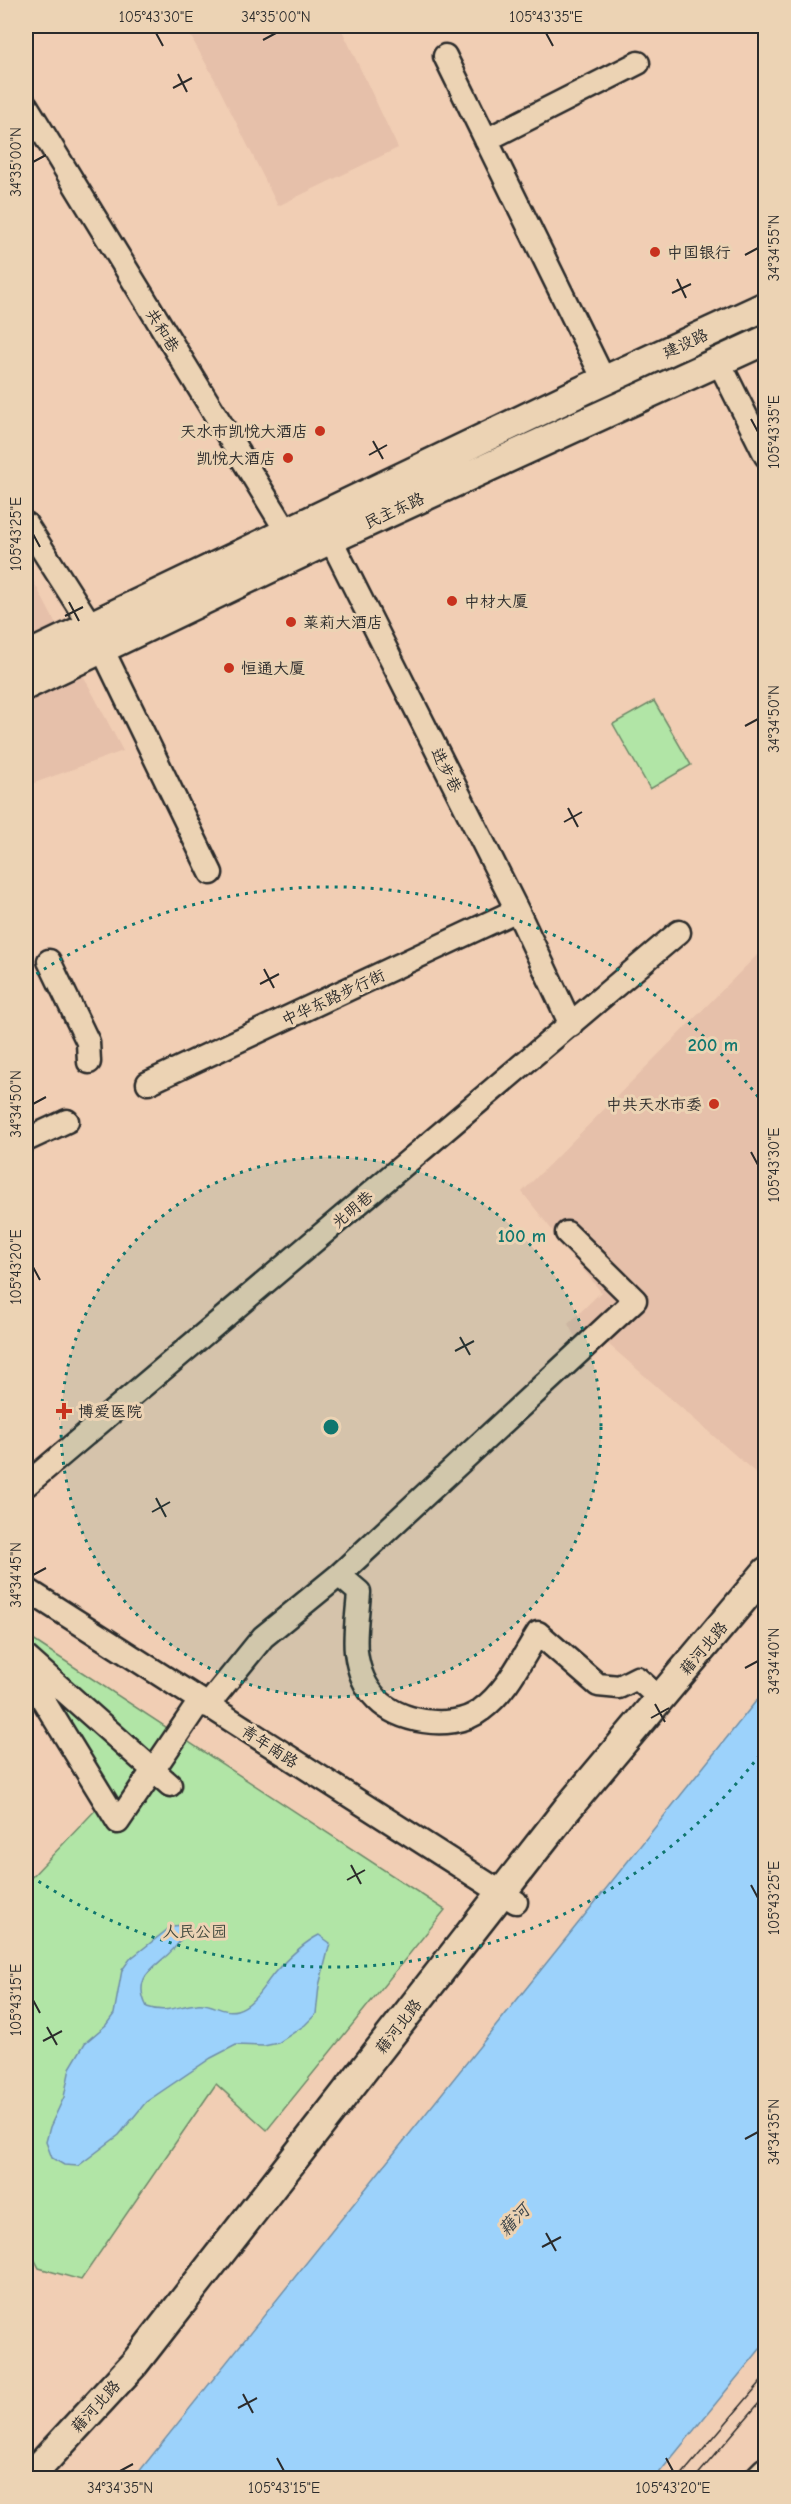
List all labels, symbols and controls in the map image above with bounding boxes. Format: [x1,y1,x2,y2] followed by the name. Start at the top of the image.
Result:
[119,8,193,26] text: 105°43'30"E
[241,8,311,26] text: 34°35'00"N
[509,8,583,26] text: 105°43'35"E
[7,127,25,197] text: 34°35'00"N
[765,215,783,281] text: 34°34'55"N
[667,244,731,262] place label: 中国银行
[648,245,662,259] marker: 中国银行
[142,305,183,356] street label: 共和巷
[660,326,711,362] street label: 建设路
[765,395,783,469] text: 105°43'35"E
[180,423,308,441] place label: 天水市凯悦大酒店
[313,424,327,438] marker: 天水市凯悦大酒店
[196,450,276,468] place label: 凯悦大酒店
[281,451,295,465] marker: 凯悦大酒店
[362,489,427,533] street label: 民主东路
[7,497,25,571] text: 105°43'25"E
[464,593,528,611] place label: 中材大厦
[445,594,459,608] marker: 中材大厦
[303,614,383,632] place label: 莱莉大酒店
[284,615,298,629] marker: 莱莉大酒店
[241,660,305,678] place label: 恒通大厦
[222,661,236,675] marker: 恒通大厦
[765,685,783,753] text: 34°34'50"N
[427,745,465,796] street label: 进步巷
[279,966,388,1030] street label: 中华东路步行街
[688,1035,738,1056] text: 200 m
[7,1070,25,1138] text: 34°34'50"N
[606,1096,702,1114] place label: 中共天水市委
[707,1097,721,1111] marker: 中共天水市委
[765,1128,783,1202] text: 105°43'30"E
[328,1187,377,1232] street label: 光明巷
[498,1226,546,1247] text: 100 m
[7,1230,25,1304] text: 105°43'20"E
[55,1402,73,1420] marker: 博爱医院
[78,1403,142,1421] place label: 博爱医院
[321,1417,341,1437] centre of rings
[7,1542,25,1608] text: 34°34'45"N
[676,1618,731,1679] street label: 藉河北路
[765,1628,783,1694] text: 34°34'40"N
[238,1722,301,1772] street label: 青年南路
[765,1861,783,1935] text: 105°43'25"E
[163,1923,227,1941] park label: 人民公园
[7,1964,25,2036] text: 105°43'15"E
[372,1996,426,2057] street label: 藉河北路
[765,2099,783,2165] text: 34°34'35"N
[494,2198,537,2241] water label: 藉河
[68,2377,124,2436] street label: 藉河北路
[87,2479,153,2497] text: 34°34'35"N
[248,2479,320,2497] text: 105°43'15"E
[636,2479,710,2497] text: 105°43'20"E

